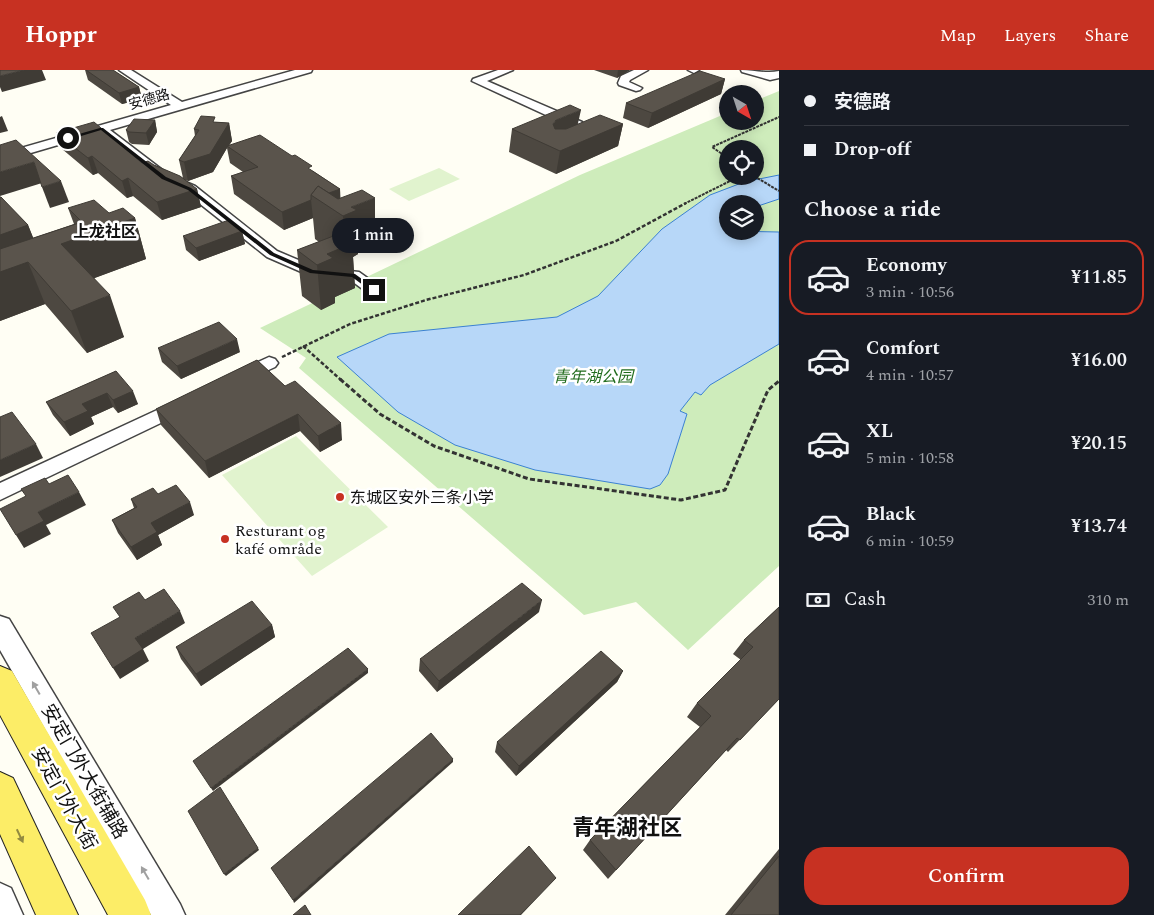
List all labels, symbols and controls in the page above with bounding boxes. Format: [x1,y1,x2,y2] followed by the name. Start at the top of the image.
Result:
[25,17,97,53] text: Hoppr
[940,22,976,49] text: Map
[1004,22,1056,49] text: Layers
[1084,22,1129,49] text: Share
[126,84,172,115] street label: 安德路
[719,85,764,130] north arrow
[719,85,764,240] map controls
[834,88,891,117] text: 安德路
[57,127,79,149] route start
[834,135,911,164] text: Drop-off
[719,140,764,185] button: locate
[804,193,941,226] text: Choose a ride
[719,195,764,240] button: layers
[333,218,415,252] callout: 1 min
[73,220,137,244] district label: 上龙社区
[352,223,394,247] text: 1 min
[866,251,947,280] text: Economy
[806,255,851,300] icon: car
[1071,263,1127,292] text: ¥11.85
[363,279,385,301] route end
[866,280,954,304] text: 3 min · 10:56
[866,334,940,363] text: Comfort
[806,338,851,383] icon: car
[1071,346,1127,375] text: ¥16.00
[866,363,954,387] text: 4 min · 10:57
[553,365,635,389] park label: 青年湖公园
[866,417,893,446] text: XL
[806,421,851,466] icon: car
[1071,429,1127,458] text: ¥20.15
[866,446,954,470] text: 5 min · 10:58
[350,486,494,510] place label: 东城区安外三条小学
[334,491,346,503] marker: 东城区安外三条小学
[866,500,916,529] text: Black
[806,504,851,549] icon: car
[1071,512,1127,541] text: ¥13.74
[235,519,325,561] place label: Resturant og kafé område
[866,529,954,553] text: 6 min · 10:59
[219,533,231,545] marker: Resturant og kafé område
[844,585,886,614] text: Cash
[804,586,832,614] icon: cash
[1087,588,1129,612] text: 310 m
[31,681,40,694] one-way arrow
[37,699,133,843] street label: 安定门外大街辅路
[27,743,103,853] street label: 安定门外大街
[572,812,682,845] district label: 青年湖社区
[17,829,25,843] one-way arrow
[804,847,1129,905] button: Confirm
[140,866,149,880] one-way arrow

